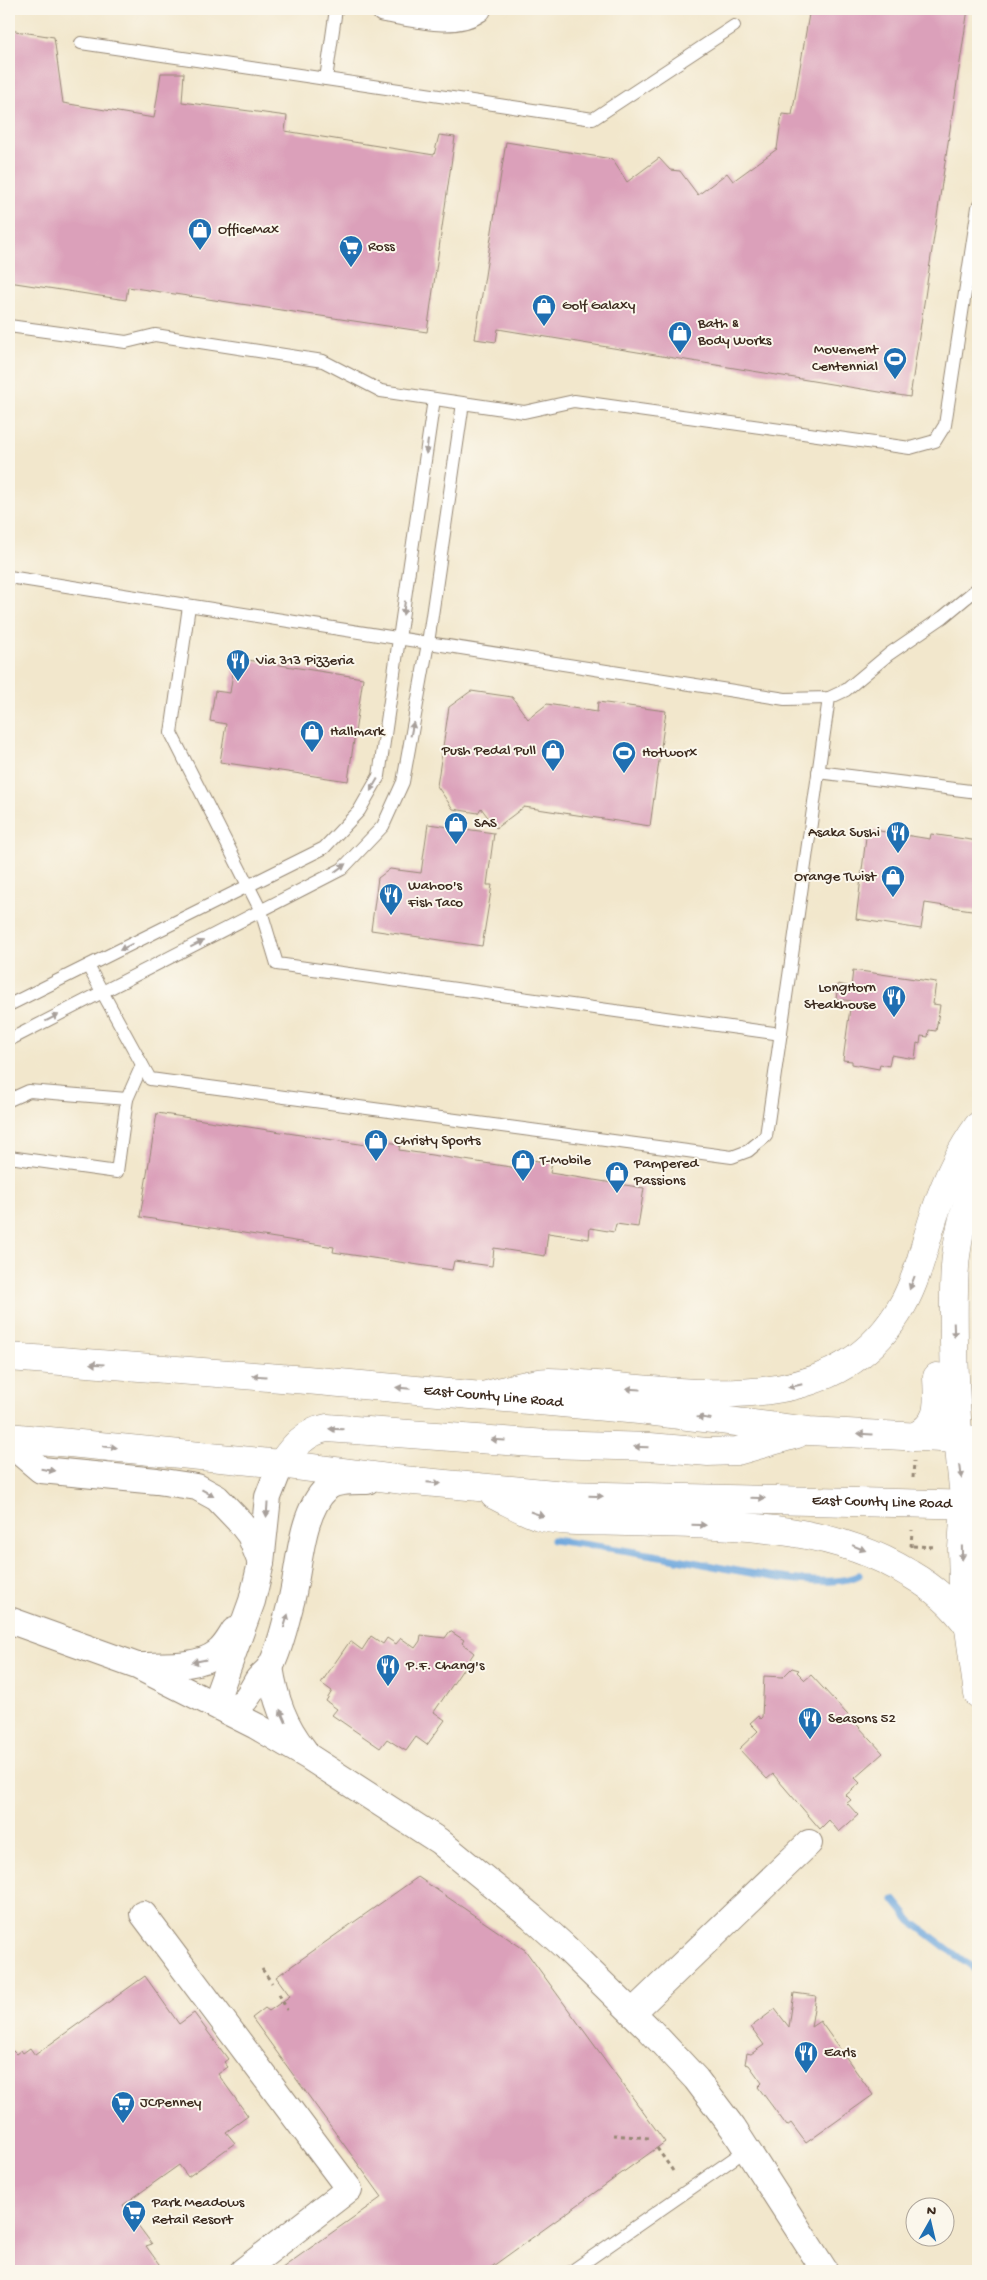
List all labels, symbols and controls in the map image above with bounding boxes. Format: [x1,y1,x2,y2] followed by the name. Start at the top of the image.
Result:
[187,217,213,251] shop icon: OfficeMax
[218,221,279,239] place label: OfficeMax
[338,234,364,268] supermarket icon: Ross
[368,238,395,256] place label: Ross
[531,293,557,327] shop icon: Golf Galaxy
[562,297,636,315] place label: Golf Galaxy
[697,315,772,350] place label: Bath & Body Works
[667,320,693,354] shop icon: Bath & Body Works
[812,341,880,376] place label: Movement Centennial
[882,346,908,380] sports icon: Movement Centennial
[423,440,431,456] one-way arrow
[400,600,408,616] one-way arrow
[225,648,251,682] restaurant icon: Via 313 Pizzeria
[255,652,355,670] place label: Via 313 Pizzeria
[299,719,325,753] shop icon: Hallmark
[408,721,416,737] one-way arrow
[330,723,386,741] place label: Hallmark
[540,738,566,772] shop icon: Push Pedal Pull
[611,740,637,774] sports icon: Hotworx
[441,742,536,760] place label: Push Pedal Pull
[642,744,697,762] place label: Hotworx
[370,778,379,791] one-way arrow
[443,811,469,845] shop icon: SAS
[474,815,497,833] place label: SAS
[885,820,911,854] restaurant icon: Asaka Sushi
[808,824,880,842] place label: Asaka Sushi
[333,863,347,873] one-way arrow
[880,864,906,898] shop icon: Orange Twist
[794,868,878,886] place label: Orange Twist
[407,877,463,912] place label: Wahoo's Fish Taco
[378,882,404,916] restaurant icon: Wahoo's Fish Taco
[189,940,204,948] one-way arrow
[119,943,133,951] one-way arrow
[804,979,876,1014] place label: LongHorn Steakhouse
[881,984,907,1018] restaurant icon: LongHorn Steakhouse
[45,1014,59,1022] one-way arrow
[363,1128,389,1162] shop icon: Christy Sports
[394,1132,481,1150] place label: Christy Sports
[510,1148,536,1182] shop icon: T-Mobile
[539,1152,591,1170] place label: T-Mobile
[633,1155,699,1190] place label: Pampered Passions
[604,1160,630,1194] shop icon: Pampered Passions
[908,1275,915,1290] one-way arrow
[950,1322,958,1338] one-way arrow
[88,1359,104,1367] one-way arrow
[250,1372,266,1380] one-way arrow
[423,1382,565,1412] street label: East County Line Road
[787,1382,802,1390] one-way arrow
[394,1384,410,1392] one-way arrow
[625,1385,641,1393] one-way arrow
[695,1414,711,1422] one-way arrow
[328,1424,344,1432] one-way arrow
[857,1430,873,1438] one-way arrow
[490,1436,506,1444] one-way arrow
[633,1442,649,1450] one-way arrow
[102,1443,118,1451] one-way arrow
[957,1464,965,1480] one-way arrow
[41,1467,57,1475] one-way arrow
[426,1479,442,1487] one-way arrow
[201,1489,215,1497] one-way arrow
[588,1492,604,1500] one-way arrow
[812,1492,953,1513] street label: East County Line Road
[750,1494,766,1502] one-way arrow
[263,1503,271,1519] one-way arrow
[530,1511,545,1518] one-way arrow
[691,1521,707,1529] one-way arrow
[852,1545,866,1553] one-way arrow
[958,1545,966,1561] one-way arrow
[282,1613,290,1628] one-way arrow
[375,1653,401,1687] restaurant icon: P.F. Chang's
[191,1657,206,1665] one-way arrow
[405,1657,485,1675] place label: P.F. Chang's
[797,1706,823,1740] restaurant icon: Seasons 52
[278,1709,286,1723] one-way arrow
[828,1710,896,1728] place label: Seasons 52
[793,2040,819,2074] restaurant icon: Earls
[824,2044,856,2062] place label: Earls
[110,2090,136,2124] supermarket icon: JCPenney
[140,2094,202,2112] place label: JCPenney
[151,2194,245,2229] place label: Park Meadows Retail Resort
[904,2198,954,2248] north arrow
[121,2199,147,2233] supermarket icon: Park Meadows Retail Resort
[926,2203,937,2221] text: N

